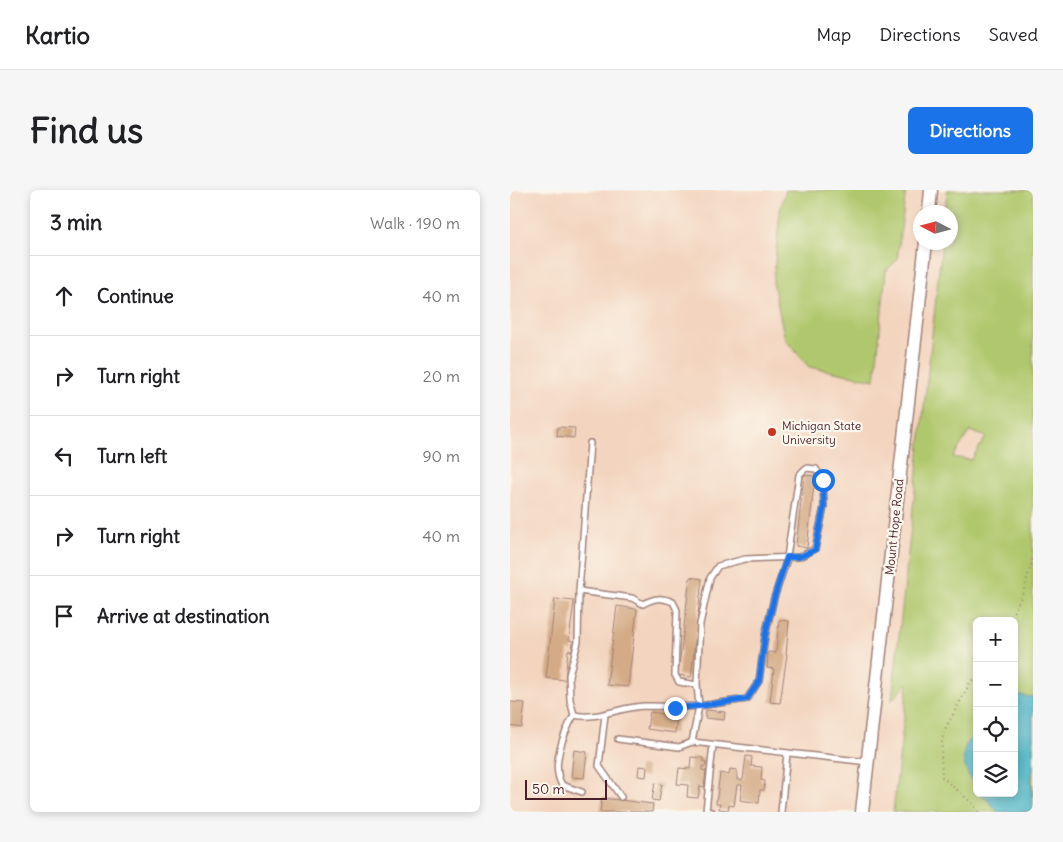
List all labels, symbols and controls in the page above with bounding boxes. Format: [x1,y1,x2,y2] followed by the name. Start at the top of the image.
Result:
[25,20,90,50] text: Kartio
[816,23,851,46] text: Map
[879,23,961,46] text: Directions
[989,23,1038,46] text: Saved
[908,107,1033,154] button: Directions
[30,108,143,152] text: Find us
[913,205,958,250] north arrow
[50,209,102,236] text: 3 min
[370,213,460,233] text: Walk · 190 m
[50,282,78,310] icon: ahead
[97,284,174,308] text: Continue
[422,286,460,306] text: 40 m
[50,362,78,390] icon: right
[97,364,180,388] text: Turn right
[423,366,460,386] text: 20 m
[782,418,861,447] place label: Michigan State University
[766,426,778,438] marker: Michigan State University
[50,442,78,470] icon: left
[97,444,167,468] text: Turn left
[422,446,460,466] text: 90 m
[812,469,835,492] route start
[881,478,907,576] street label: Mount Hope Road
[50,522,78,550] icon: right
[97,524,180,548] text: Turn right
[422,526,460,546] text: 40 m
[50,602,78,630] icon: arrive
[97,604,270,628] text: Arrive at destination
[973,617,1018,797] map controls
[973,617,1018,662] button: +
[973,662,1018,707] button: −
[664,697,687,720] route end
[973,707,1018,752] button: locate
[973,752,1018,797] button: layers
[525,777,608,800] scale bar
[532,780,565,798] text: 50 m

